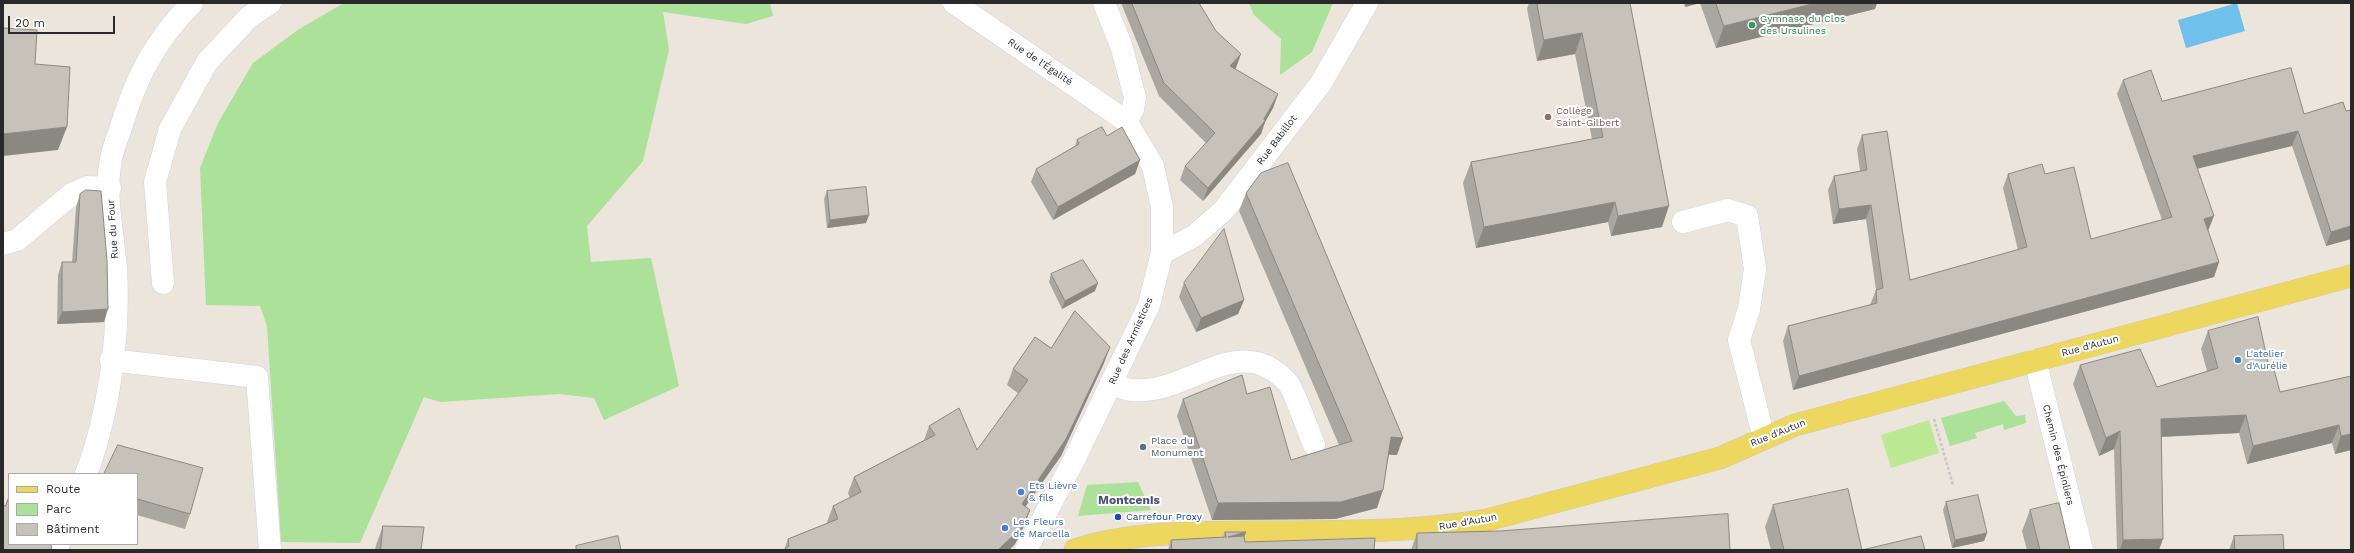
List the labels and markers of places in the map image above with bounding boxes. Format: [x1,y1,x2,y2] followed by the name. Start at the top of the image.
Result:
[1760,13,1845,36] place label: Gymnase du Clos des Ursulines
[1747,20,1757,30] marker: Gymnase du Clos des Ursulines
[1556,105,1619,128] place label: Collège Saint-Gilbert
[1543,112,1553,122] marker: Collège Saint-Gilbert
[2246,348,2287,372] place label: L'atelier d'Aurélie
[2233,355,2243,365] marker: L'atelier d'Aurélie
[1151,435,1203,458] place label: Place du Monument
[1138,442,1148,452] marker: Place du Monument
[1029,480,1077,504] place label: Ets Lièvre & fils
[1016,487,1026,497] marker: Ets Lièvre & fils
[1126,511,1202,523] place label: Carrefour Proxy
[1113,512,1123,522] marker: Carrefour Proxy
[1013,516,1070,540] place label: Les Fleurs de Marcella
[1000,523,1010,533] marker: Les Fleurs de Marcella

